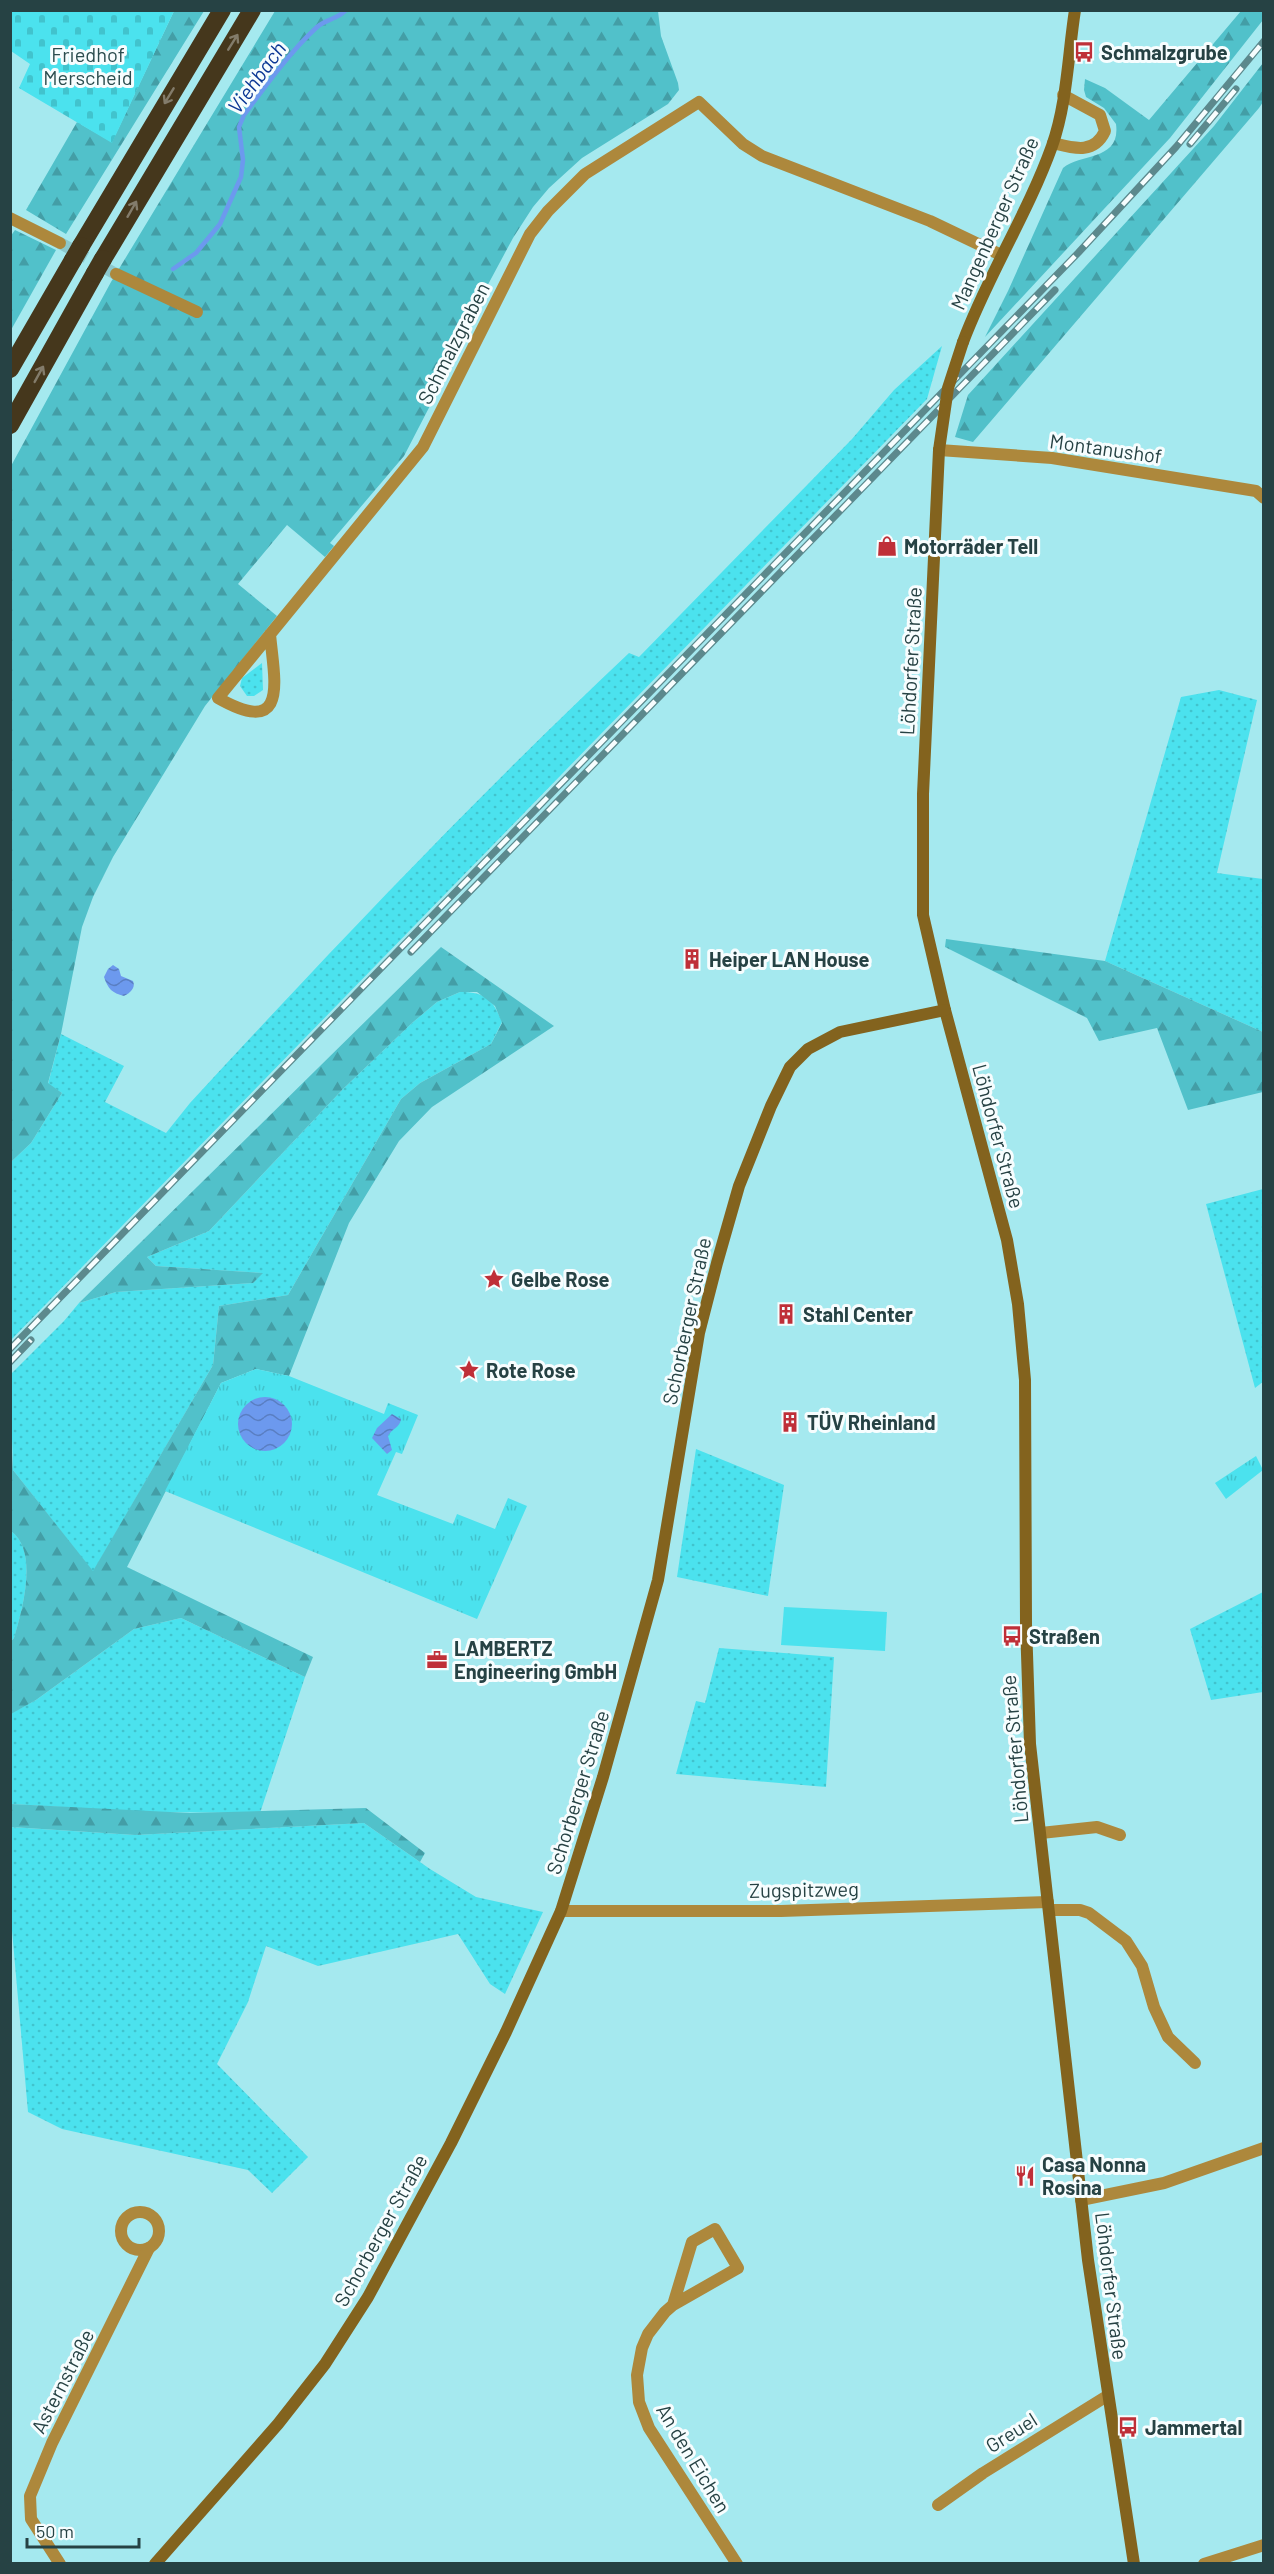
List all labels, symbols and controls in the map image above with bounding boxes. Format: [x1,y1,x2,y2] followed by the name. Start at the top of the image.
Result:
[228,34,240,51] one-way arrow
[222,36,290,118] water label: Viehbach
[1072,40,1096,64] bus stop icon: Schmalzgrube
[1101,40,1228,64] place label: Schmalzgrube
[43,42,133,89] park label: Friedhof Merscheid
[163,87,175,104] one-way arrow
[945,133,1043,313] street label: Mangenberger Straße
[127,201,139,218] one-way arrow
[412,278,494,408] street label: Schmalzgraben
[33,366,45,383] one-way arrow
[1048,428,1164,468] street label: Montanushof
[875,534,899,558] shop icon: Motorräder Tell
[904,534,1038,558] place label: Motorräder Tell
[894,586,926,736] street label: Löhdorfer Straße
[680,947,704,971] building icon: Heiper LAN House
[709,947,870,971] place label: Heiper LAN House
[968,1061,1030,1211] street label: Löhdorfer Straße
[657,1235,715,1407] street label: Schorberger Straße
[482,1267,506,1291] place icon: Gelbe Rose
[511,1267,610,1291] place label: Gelbe Rose
[774,1302,798,1326] building icon: Stahl Center
[803,1302,913,1326] place label: Stahl Center
[457,1358,481,1382] place icon: Rote Rose
[486,1358,576,1382] place label: Rote Rose
[778,1410,802,1434] building icon: TÜV Rheinland
[807,1410,935,1434] place label: TÜV Rheinland
[1000,1624,1024,1648] bus stop icon: Straßen
[1029,1624,1100,1648] place label: Straßen
[454,1636,617,1683] place label: LAMBERTZ Engineering GmbH
[425,1648,449,1672] office icon: LAMBERTZ Engineering GmbH
[996,1674,1032,1824] street label: Löhdorfer Straße
[541,1707,613,1877] street label: Schorberger Straße
[749,1876,859,1902] street label: Zugspitzweg
[328,2150,432,2310] street label: Schorberger Straße
[1042,2152,1146,2199] place label: Casa Nonna Rosina
[1013,2164,1037,2188] restaurant icon: Casa Nonna Rosina
[1091,2211,1133,2361] street label: Löhdorfer Straße
[26,2325,98,2437] street label: Asternstraße
[652,2399,736,2517] street label: An den Eichen
[981,2407,1041,2457] street label: Greuel
[1116,2415,1140,2439] bus stop icon: Jammertal
[1145,2415,1242,2439] place label: Jammertal
[27,2511,140,2549] scale bar
[36,2520,74,2542] text: 50 m

